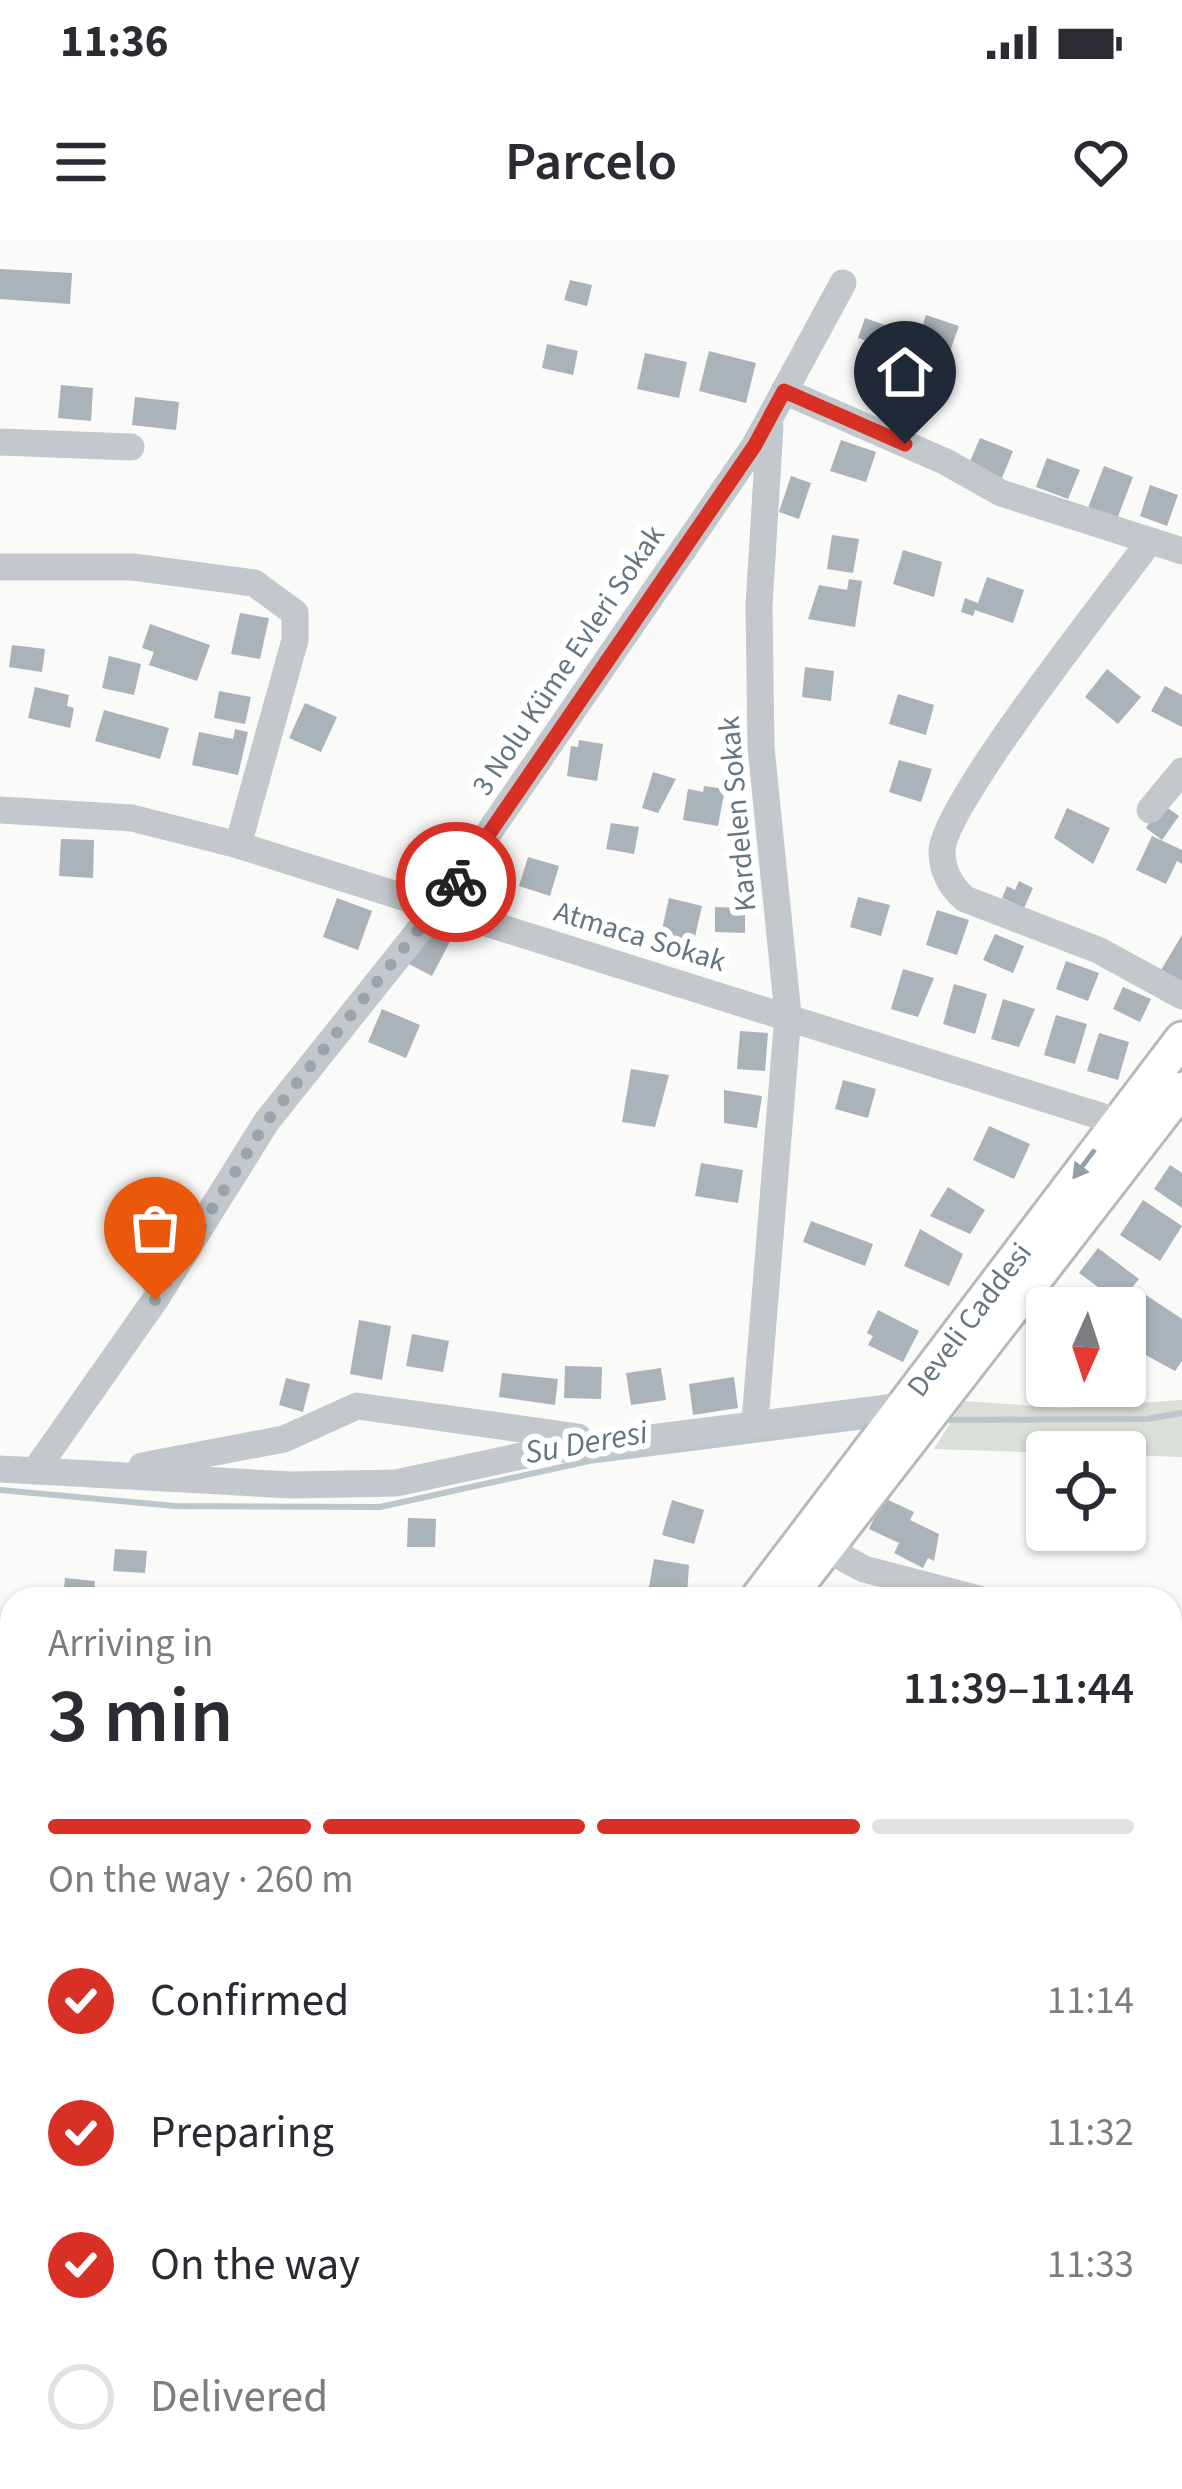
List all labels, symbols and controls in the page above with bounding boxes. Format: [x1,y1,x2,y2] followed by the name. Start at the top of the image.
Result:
[60,10,169,74] text: 11:36
[505,124,677,201] text: Parcelo
[48,129,114,195] icon: menu
[1068,129,1134,195] icon: heart
[854,321,956,444] pin
[872,339,938,405] icon: home
[462,516,675,804] street label: 3 Nolu Küme Evleri Sokak
[708,714,767,913] street label: Kardelen Sokak
[396,822,516,942] courier
[423,849,489,915] icon: bike
[549,890,731,983] street label: Atmaca Sokak
[1072,1148,1097,1180] one-way arrow
[104,1177,206,1300] pin
[122,1195,188,1261] icon: bag
[897,1234,1042,1406] street label: Develi Caddesi
[1026,1287,1146,1407] north arrow
[1026,1287,1146,1551] map controls
[521,1408,652,1476] water label: Su Deresi
[1026,1431,1146,1551] button: locate
[48,1616,213,1672] text: Arriving in
[903,1657,1134,1721] text: 11:39–11:44
[48,1661,233,1772] text: 3 min
[48,1852,354,1908] text: On the way · 260 m
[48,1968,114,2034] icon: check
[150,1969,349,2033] text: Confirmed
[1047,1973,1134,2029] text: 11:14
[48,2100,114,2166] icon: check
[150,2101,334,2165] text: Preparing
[1047,2105,1134,2161] text: 11:32
[48,2232,114,2298] icon: check
[150,2233,360,2297] text: On the way
[1047,2237,1134,2293] text: 11:33
[150,2365,328,2429] text: Delivered

